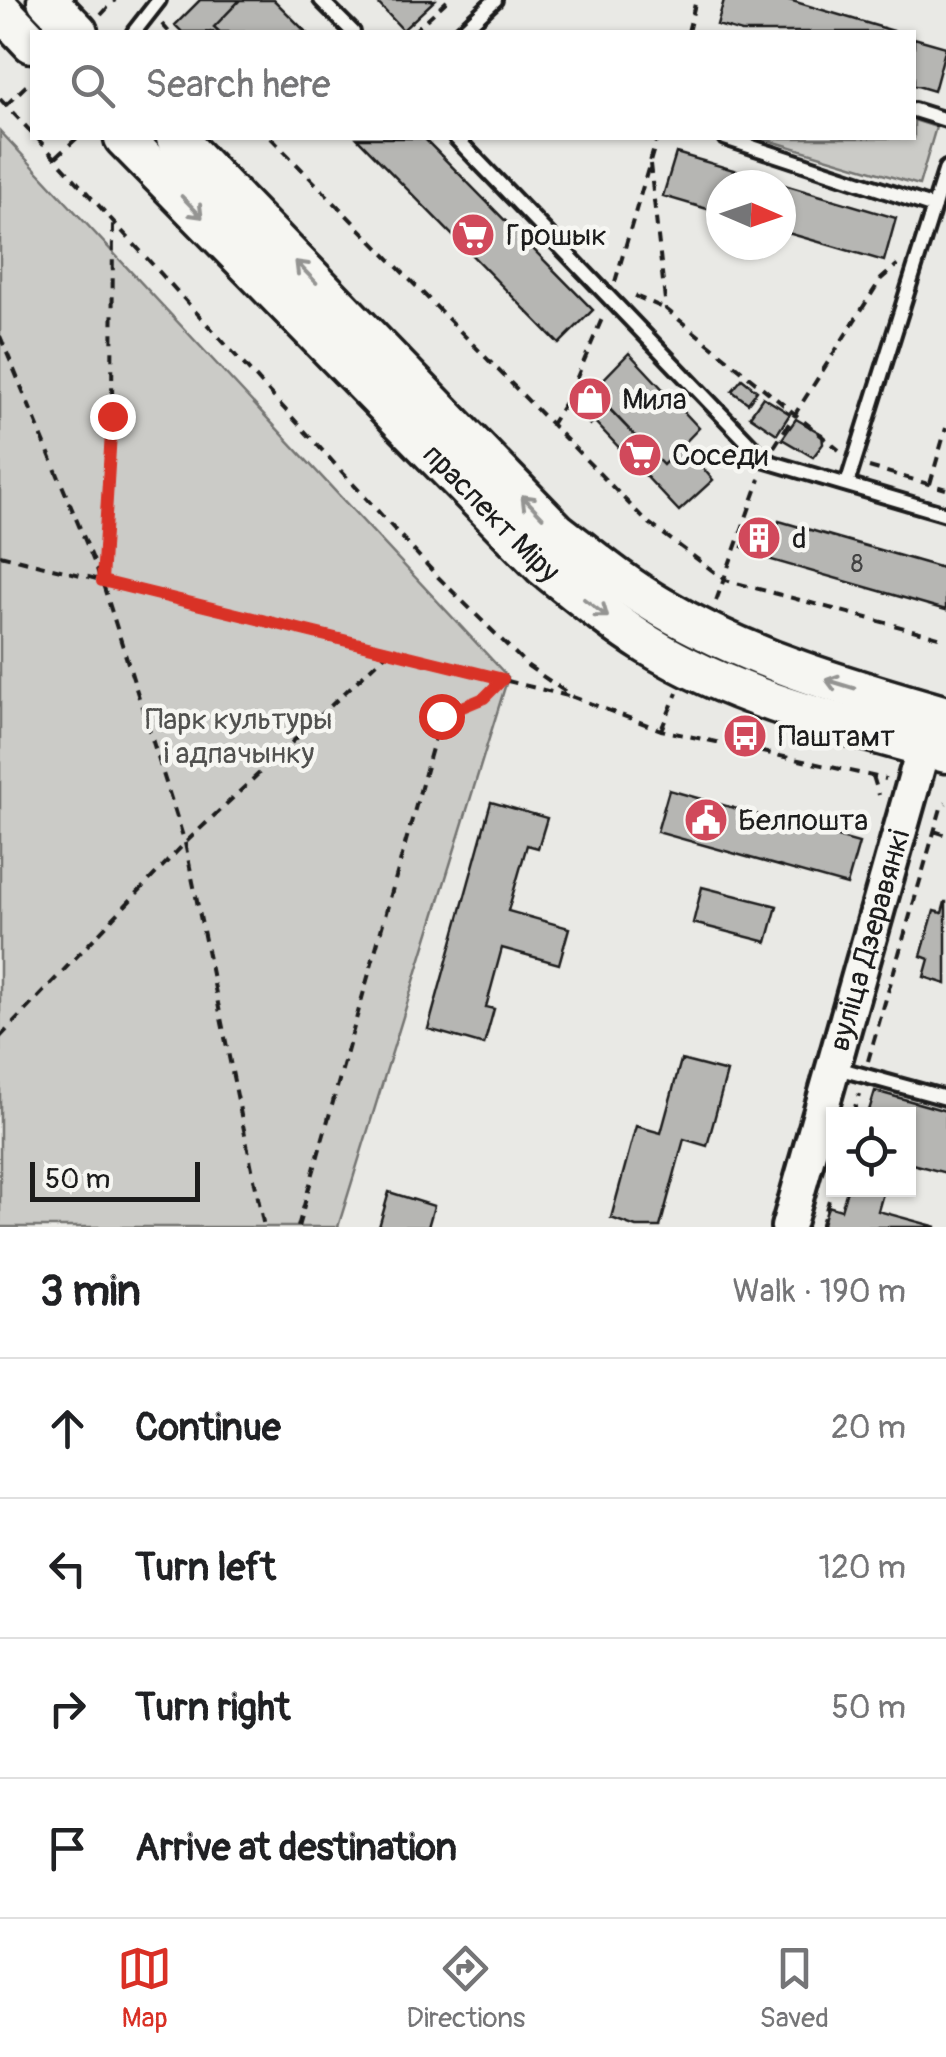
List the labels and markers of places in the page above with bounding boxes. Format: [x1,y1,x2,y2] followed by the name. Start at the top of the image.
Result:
[450,212,496,258] supermarket icon: Грошык
[506,217,607,254] place label: Грошык
[567,376,613,422] shop icon: Мила
[622,381,687,418] place label: Мила
[617,432,663,478] supermarket icon: Соседи
[672,437,768,474] place label: Соседи
[736,515,782,561] building icon: d
[792,520,807,557] place label: d
[722,713,768,759] bus stop icon: Паштамт
[778,718,895,755] place label: Паштамт
[683,797,729,843] public building icon: Белпошта
[738,802,868,839] place label: Белпошта

